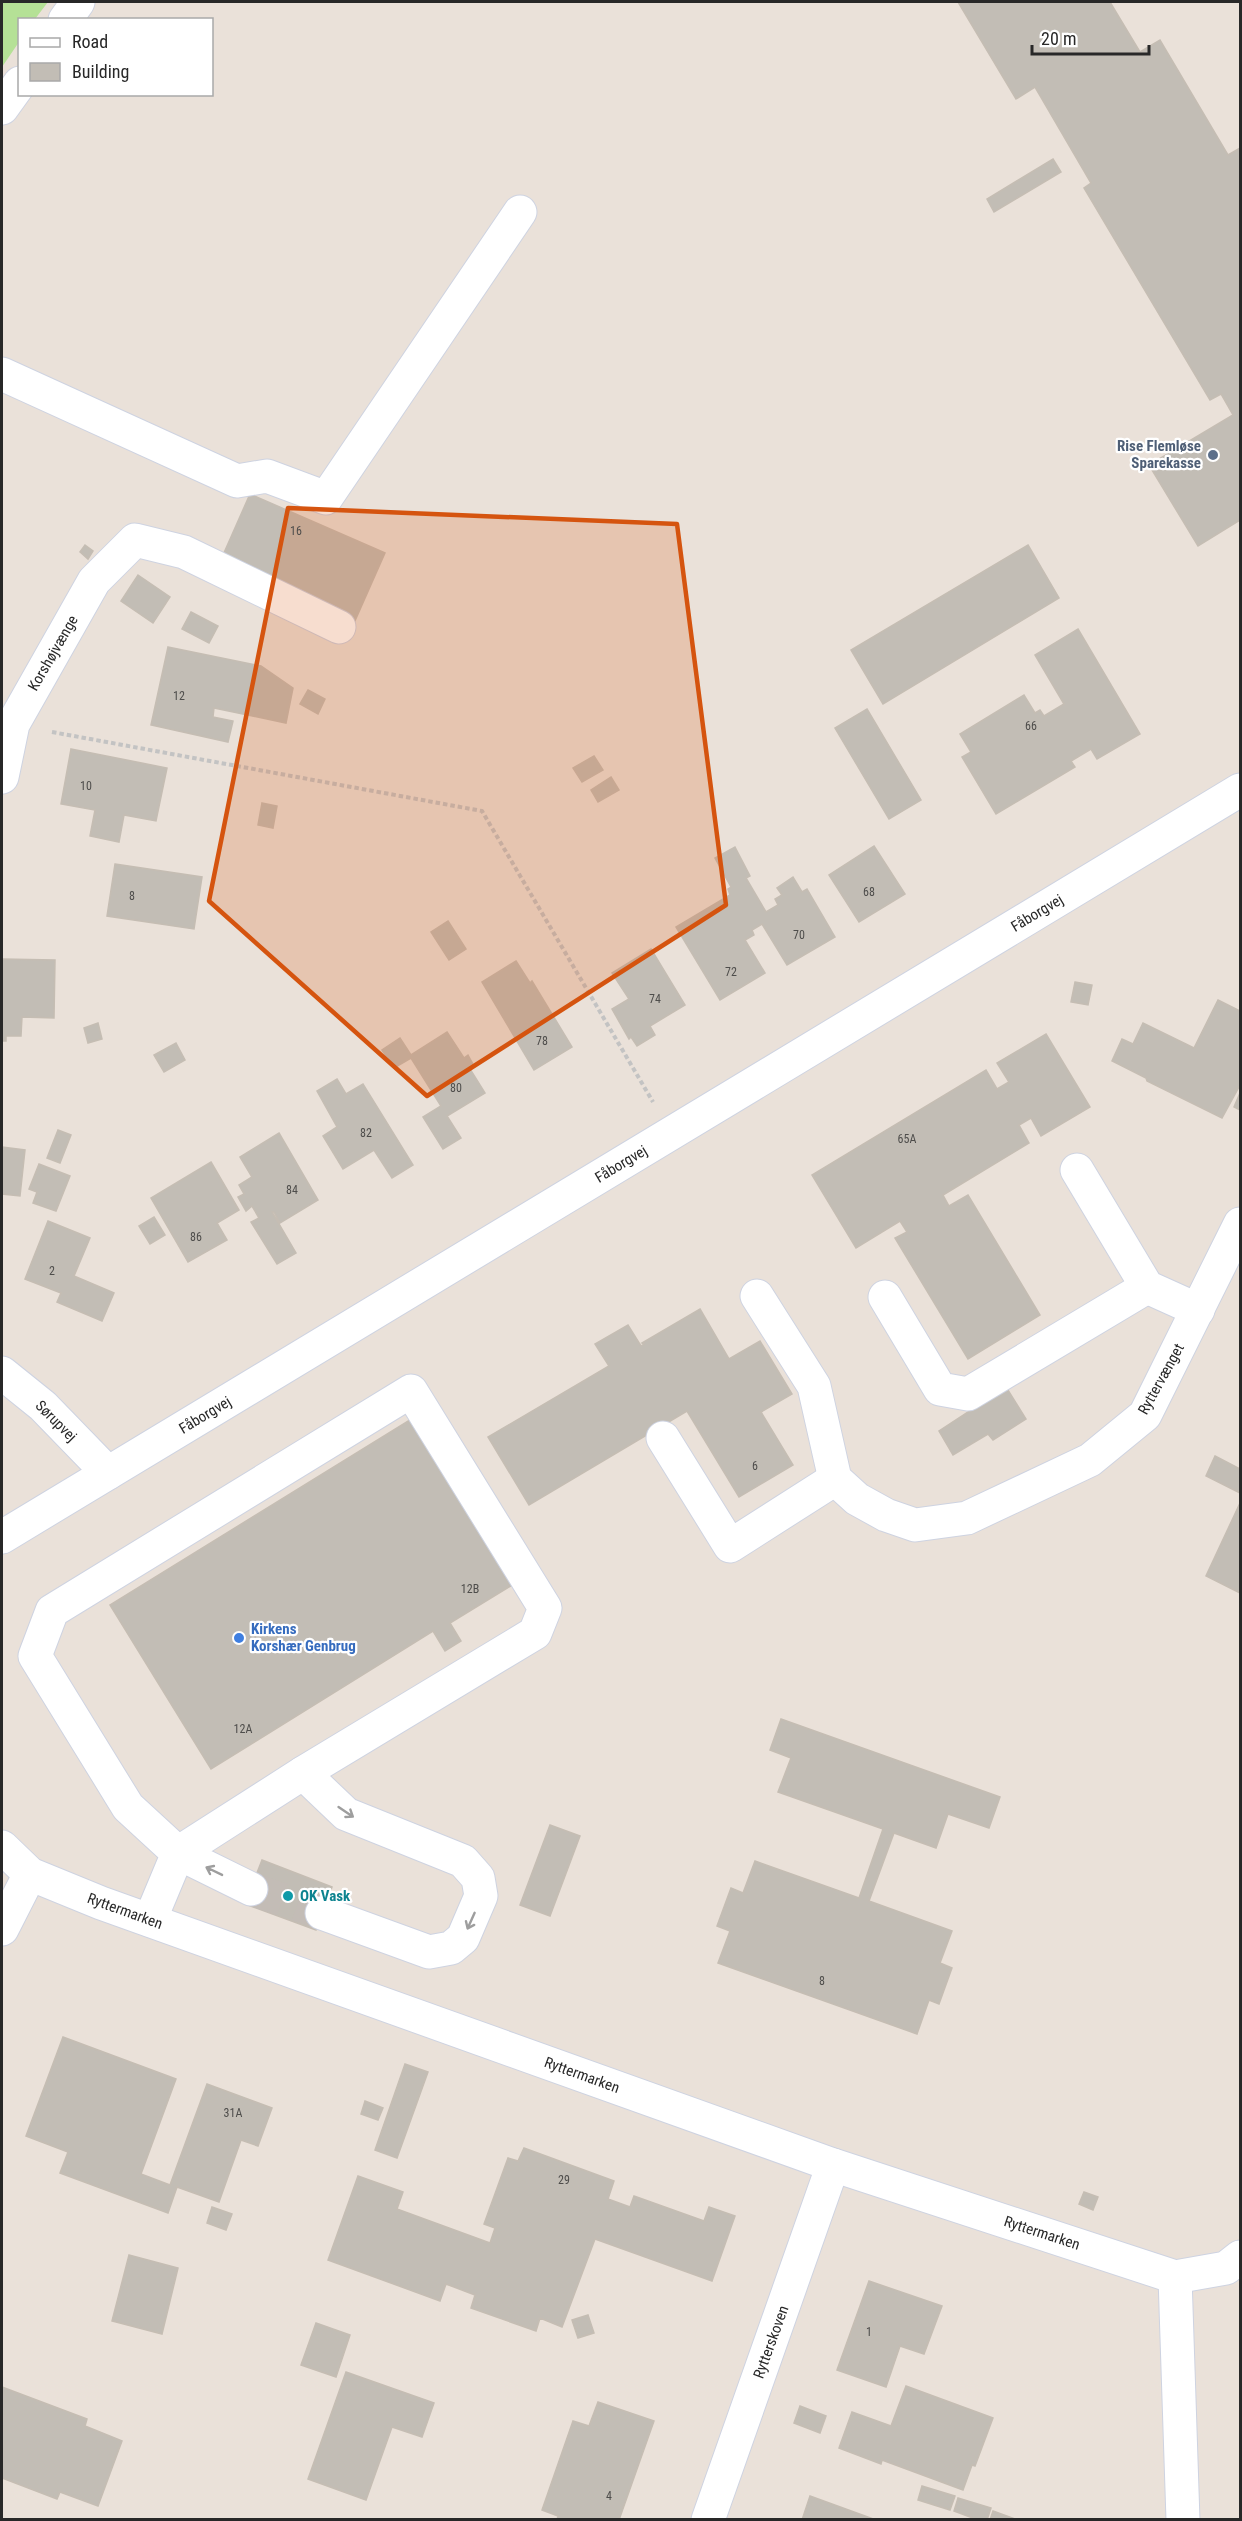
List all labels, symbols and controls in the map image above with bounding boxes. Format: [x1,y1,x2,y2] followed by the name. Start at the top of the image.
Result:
[18,18,213,96] legend
[1032,18,1149,56] scale bar
[1041,28,1076,49] text: 20 m
[72,31,108,52] text: Road
[72,61,129,82] text: Building
[1117,437,1201,472] place label: Rise Flemløse Sparekasse
[1206,448,1220,462] marker: Rise Flemløse Sparekasse
[290,524,302,538] house number: 16
[24,612,82,694] street label: Korshøjvænge
[173,689,185,703] house number: 12
[1025,719,1037,733] house number: 66
[80,779,92,793] house number: 10
[863,885,875,899] house number: 68
[129,889,135,903] house number: 8
[1008,890,1066,936] street label: Fåborgvej
[793,928,805,942] house number: 70
[725,965,737,979] house number: 72
[649,992,661,1006] house number: 74
[536,1034,548,1048] house number: 78
[450,1081,462,1095] house number: 80
[360,1126,372,1140] house number: 82
[898,1132,916,1146] house number: 65A
[592,1141,650,1187] street label: Fåborgvej
[286,1183,298,1197] house number: 84
[190,1230,202,1244] house number: 86
[49,1264,55,1278] house number: 2
[1134,1340,1188,1418] street label: Ryttervænget
[176,1392,234,1438] street label: Fåborgvej
[32,1397,80,1445] street label: Sørupvej
[752,1459,758,1473] house number: 6
[461,1582,479,1596] house number: 12B
[251,1620,356,1655] place label: Kirkens Korshær Genbrug
[232,1631,246,1645] marker: Kirkens Korshær Genbrug
[234,1722,252,1736] house number: 12A
[338,1806,354,1818] one-way arrow
[206,1865,224,1876] one-way arrow
[300,1887,351,1905] place label: OK Vask
[85,1889,165,1933] street label: Ryttermarken
[281,1889,295,1903] marker: OK Vask
[465,1912,476,1930] one-way arrow
[819,1974,825,1988] house number: 8
[542,2053,622,2097] street label: Ryttermarken
[224,2106,242,2120] house number: 31A
[558,2173,570,2187] house number: 29
[1002,2212,1082,2254] street label: Ryttermarken
[749,2303,793,2381] street label: Rytterskoven
[866,2325,872,2339] house number: 1
[606,2489,612,2503] house number: 4

